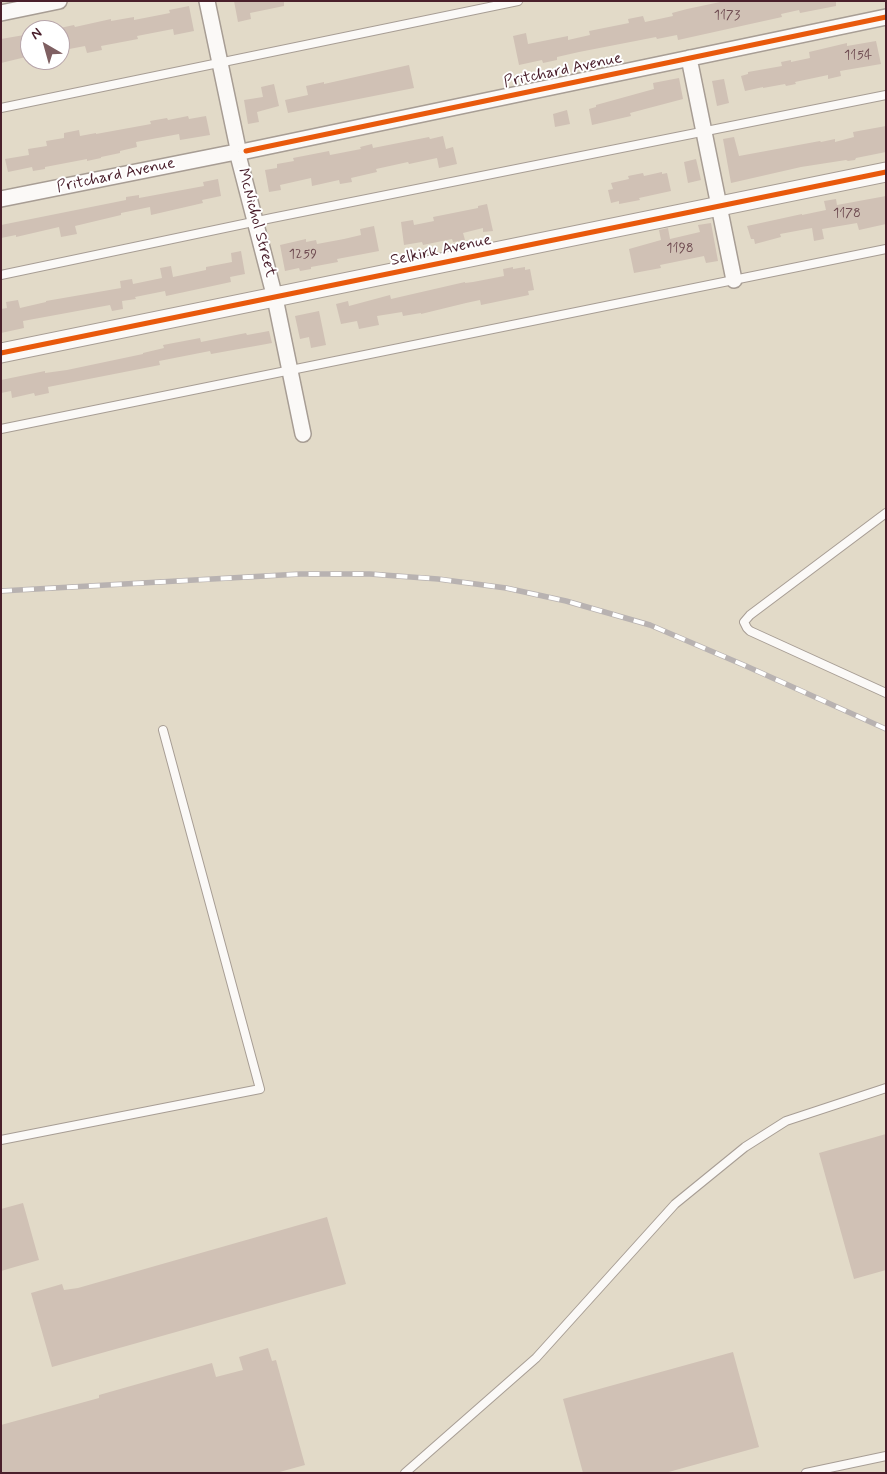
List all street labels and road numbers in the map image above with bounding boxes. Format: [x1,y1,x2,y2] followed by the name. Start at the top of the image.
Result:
[502,49,624,93] street label: Pritchard Avenue
[55,154,177,198] street label: Pritchard Avenue
[232,166,280,280] street label: McNichol Street
[389,231,493,271] street label: Selkirk Avenue

